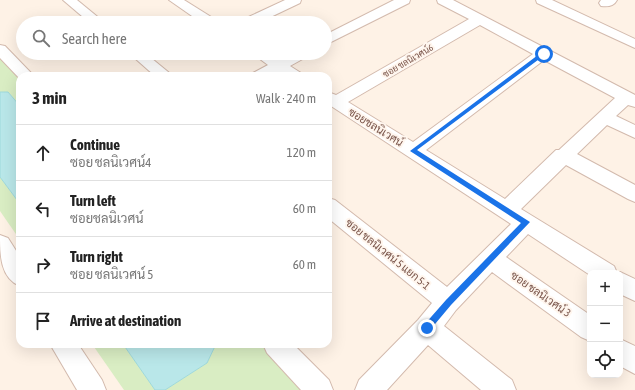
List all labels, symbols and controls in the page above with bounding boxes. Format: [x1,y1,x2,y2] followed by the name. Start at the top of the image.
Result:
[16,16,332,60] search box
[30,27,52,49] icon: search
[62,30,127,47] text: Search here
[381,42,435,79] street label: ซอย ชลนิเวศน์6
[535,45,553,63] route start
[32,88,67,108] text: 3 min
[256,91,316,106] text: Walk · 240 m
[346,104,407,149] street label: ซอยชลนิเวศน์
[70,136,120,153] text: Continue
[32,142,54,164] icon: ahead
[287,145,316,160] text: 120 m
[70,155,151,170] text: ซอย ชลนิเวศน์4
[70,192,116,209] text: Turn left
[32,198,54,220] icon: left
[293,201,316,216] text: 60 m
[70,211,144,226] text: ซอยชลนิเวศน์
[343,215,434,292] street label: ซอย ชลนิเวศน์ 5 แยก 5-1
[70,248,123,265] text: Turn right
[32,254,54,276] icon: right
[293,257,316,272] text: 60 m
[70,267,153,282] text: ซอย ชลนิเวศน์ 5
[509,267,574,319] street label: ซอย ชลนิเวศน์ 3
[587,270,623,378] map controls
[587,270,623,306] button: +
[587,306,623,342] button: −
[32,310,54,332] icon: arrive
[70,312,181,329] text: Arrive at destination
[418,319,436,337] route end
[587,342,623,378] button: locate

